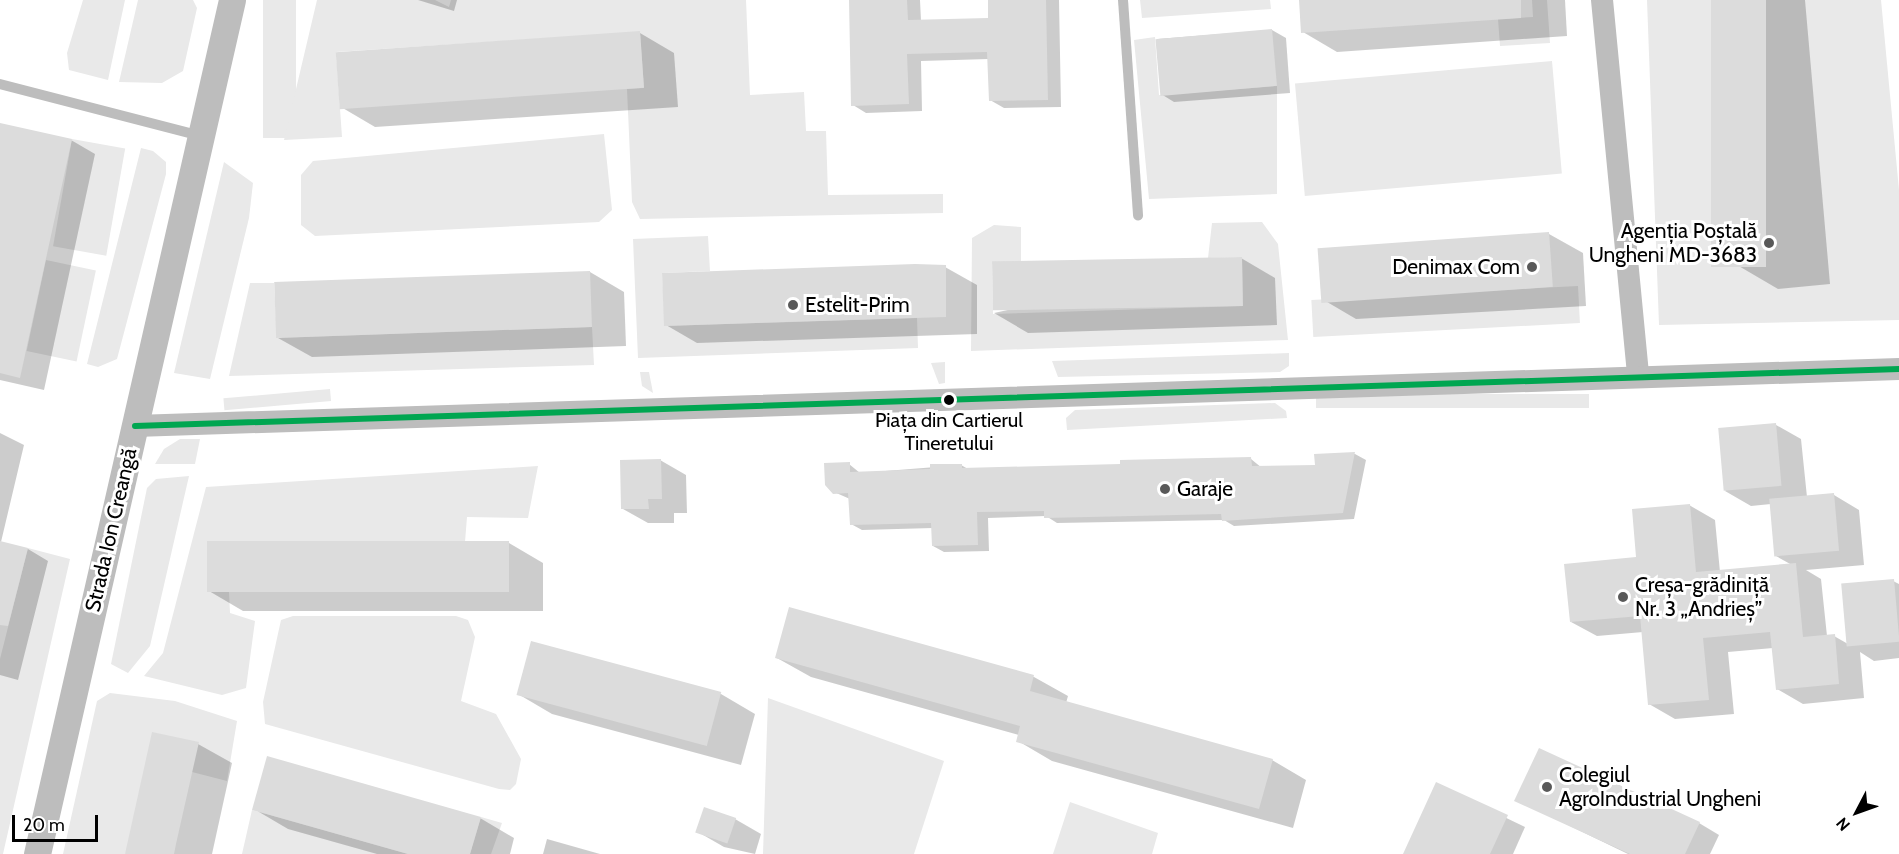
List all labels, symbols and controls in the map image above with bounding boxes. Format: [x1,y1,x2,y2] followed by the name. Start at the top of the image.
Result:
[1589,218,1757,268] place label: Agenția Poștală Ungheni MD-3683
[1762,236,1776,250] marker: Agenția Poștală Ungheni MD-3683
[1392,254,1520,280] place label: Denimax Com
[1525,260,1539,274] marker: Denimax Com
[805,292,910,318] place label: Estelit-Prim
[786,298,800,312] marker: Estelit-Prim
[943,394,955,406] marker: Piața din Cartierul Tineretului
[875,409,1023,456] place label: Piața din Cartierul Tineretului
[80,446,142,614] street label: Strada Ion Creangă
[1177,476,1233,502] place label: Garaje
[1158,482,1172,496] marker: Garaje
[1635,572,1769,622] place label: Creșa-grădiniță Nr. 3 „Andrieș”
[1616,590,1630,604] marker: Creșa-grădiniță Nr. 3 „Andrieș”
[1559,762,1761,812] place label: Colegiul AgroIndustrial Ungheni
[1540,780,1554,794] marker: Colegiul AgroIndustrial Ungheni
[1827,782,1887,842] north arrow
[15,803,100,841] scale bar
[23,814,65,836] text: 20 m
[1832,814,1854,835] text: N

